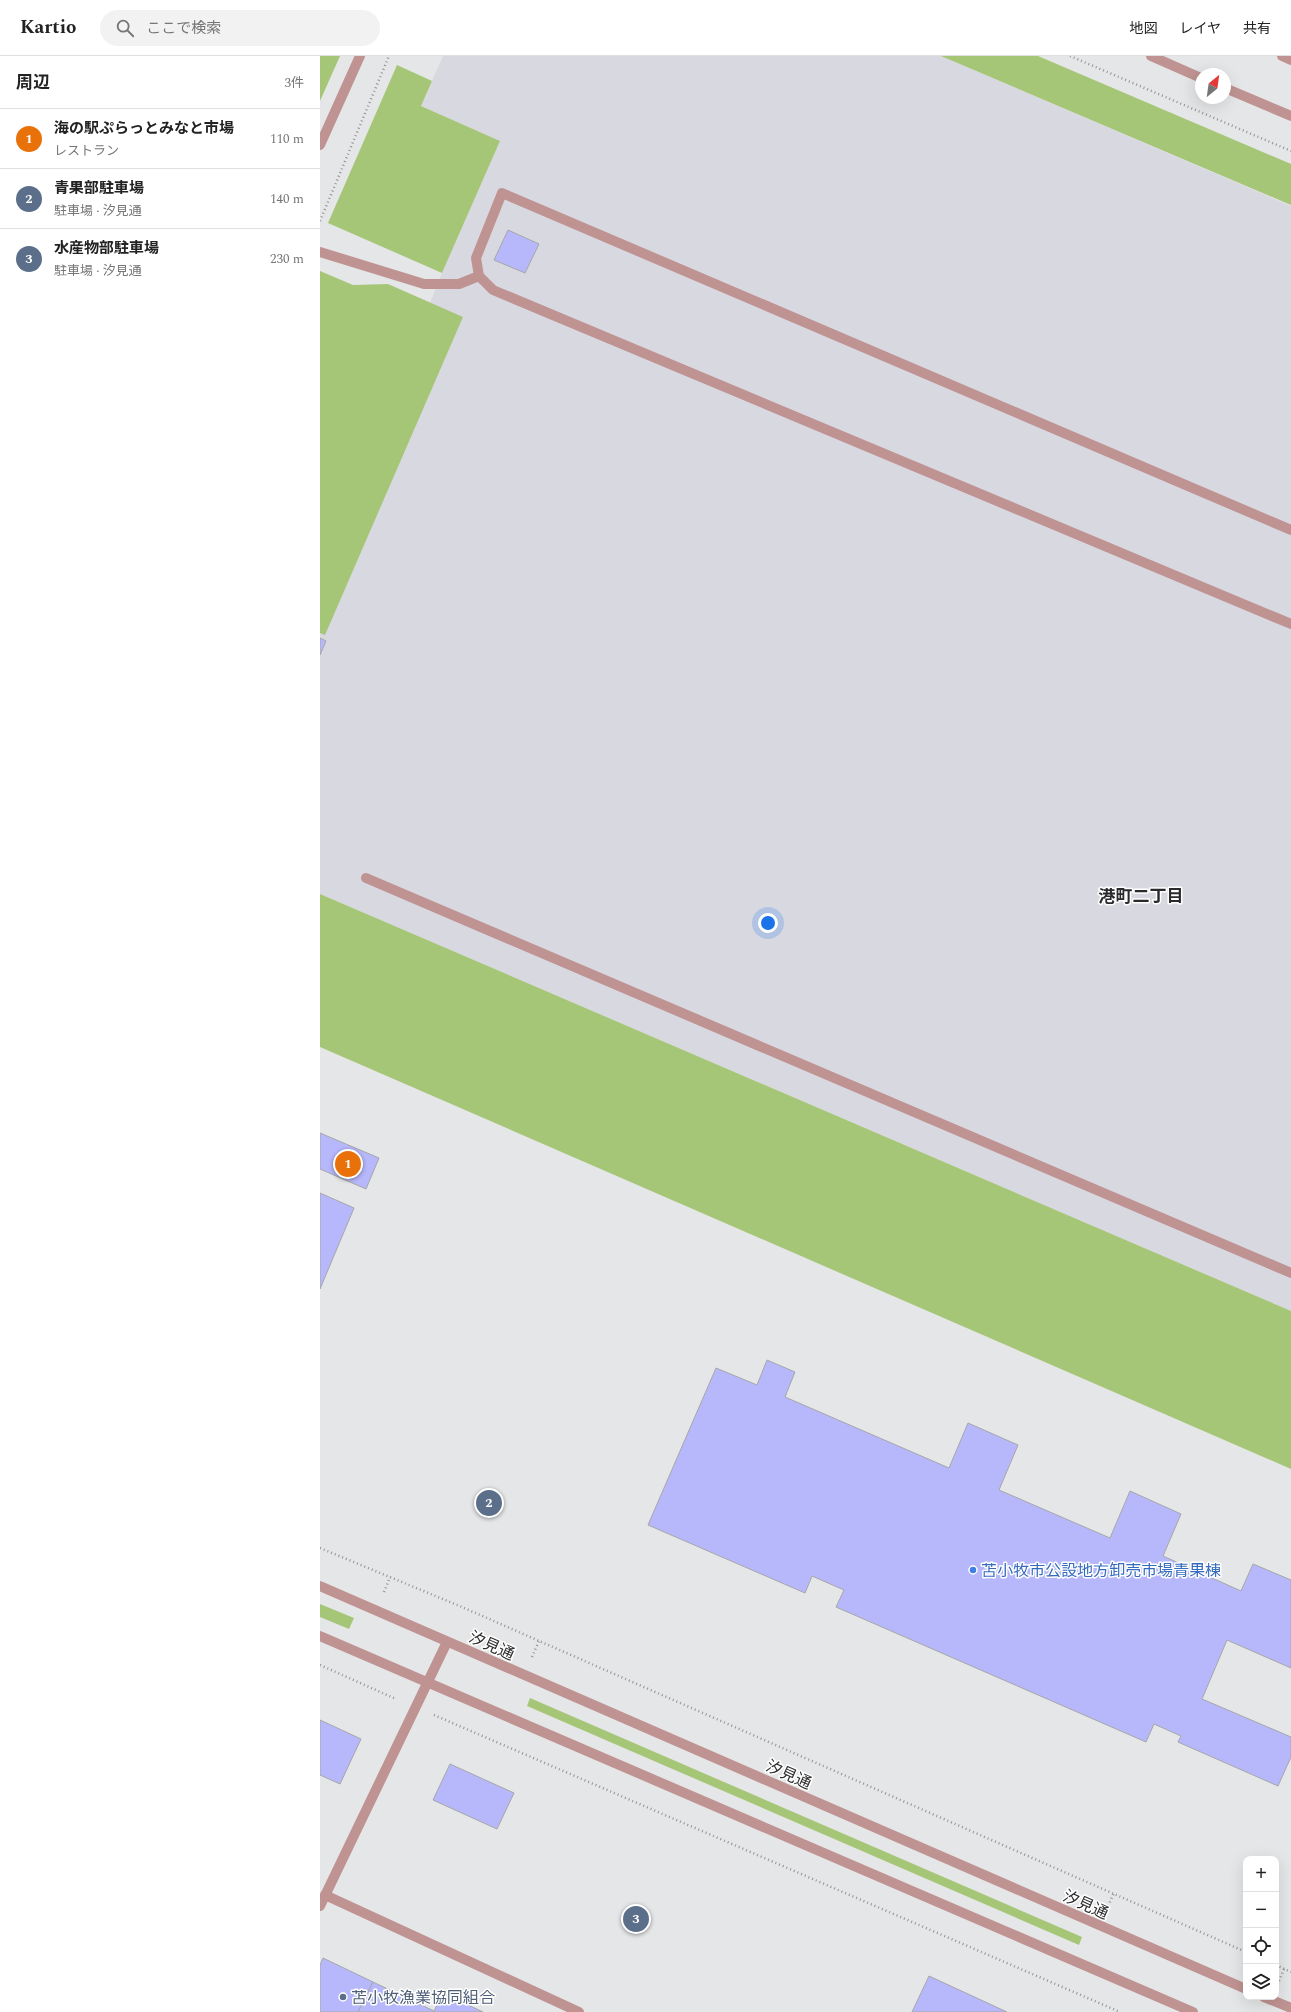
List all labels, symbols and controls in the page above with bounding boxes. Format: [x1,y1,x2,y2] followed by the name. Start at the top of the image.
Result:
[100,10,380,46] search box
[20,13,76,42] text: Kartio
[114,17,136,39] icon: search
[146,17,221,40] text: ここで検索
[1129,18,1157,39] text: 地図
[1179,18,1221,39] text: レイヤ
[1243,18,1271,39] text: 共有
[1195,68,1231,104] north arrow
[16,70,50,96] text: 周辺
[284,73,304,93] text: 3件
[54,117,234,140] text: 海の駅ぷらっとみなと市場
[25,129,33,149] text: 1
[270,129,304,149] text: 110 m
[54,141,119,161] text: レストラン
[54,177,144,200] text: 青果部駐車場
[25,189,33,209] text: 2
[270,189,304,209] text: 140 m
[54,201,142,221] text: 駐車場 · 汐見通
[54,237,159,260] text: 水産物部駐車場
[25,249,33,269] text: 3
[270,249,304,269] text: 230 m
[54,261,142,281] text: 駐車場 · 汐見通
[1099,884,1184,910] district label: 港町二丁目
[758,913,778,933] your location
[335,1149,361,1179] pin: 1
[476,1488,502,1518] pin: 2
[981,1559,1221,1583] place label: 苫小牧市公設地方卸売市場青果棟
[968,1565,978,1575] marker: 苫小牧市公設地方卸売市場青果棟
[465,1625,518,1667] street label: 汐見通
[762,1754,815,1796] street label: 汐見通
[1243,1856,1279,2000] map controls
[1243,1856,1279,1892] button: +
[1059,1884,1112,1926] street label: 汐見通
[1243,1892,1279,1928] button: −
[623,1904,649,1934] pin: 3
[1243,1928,1279,1964] button: locate
[1243,1964,1279,2000] button: layers
[351,1986,495,2010] place label: 苫小牧漁業協同組合
[338,1992,348,2002] marker: 苫小牧漁業協同組合

